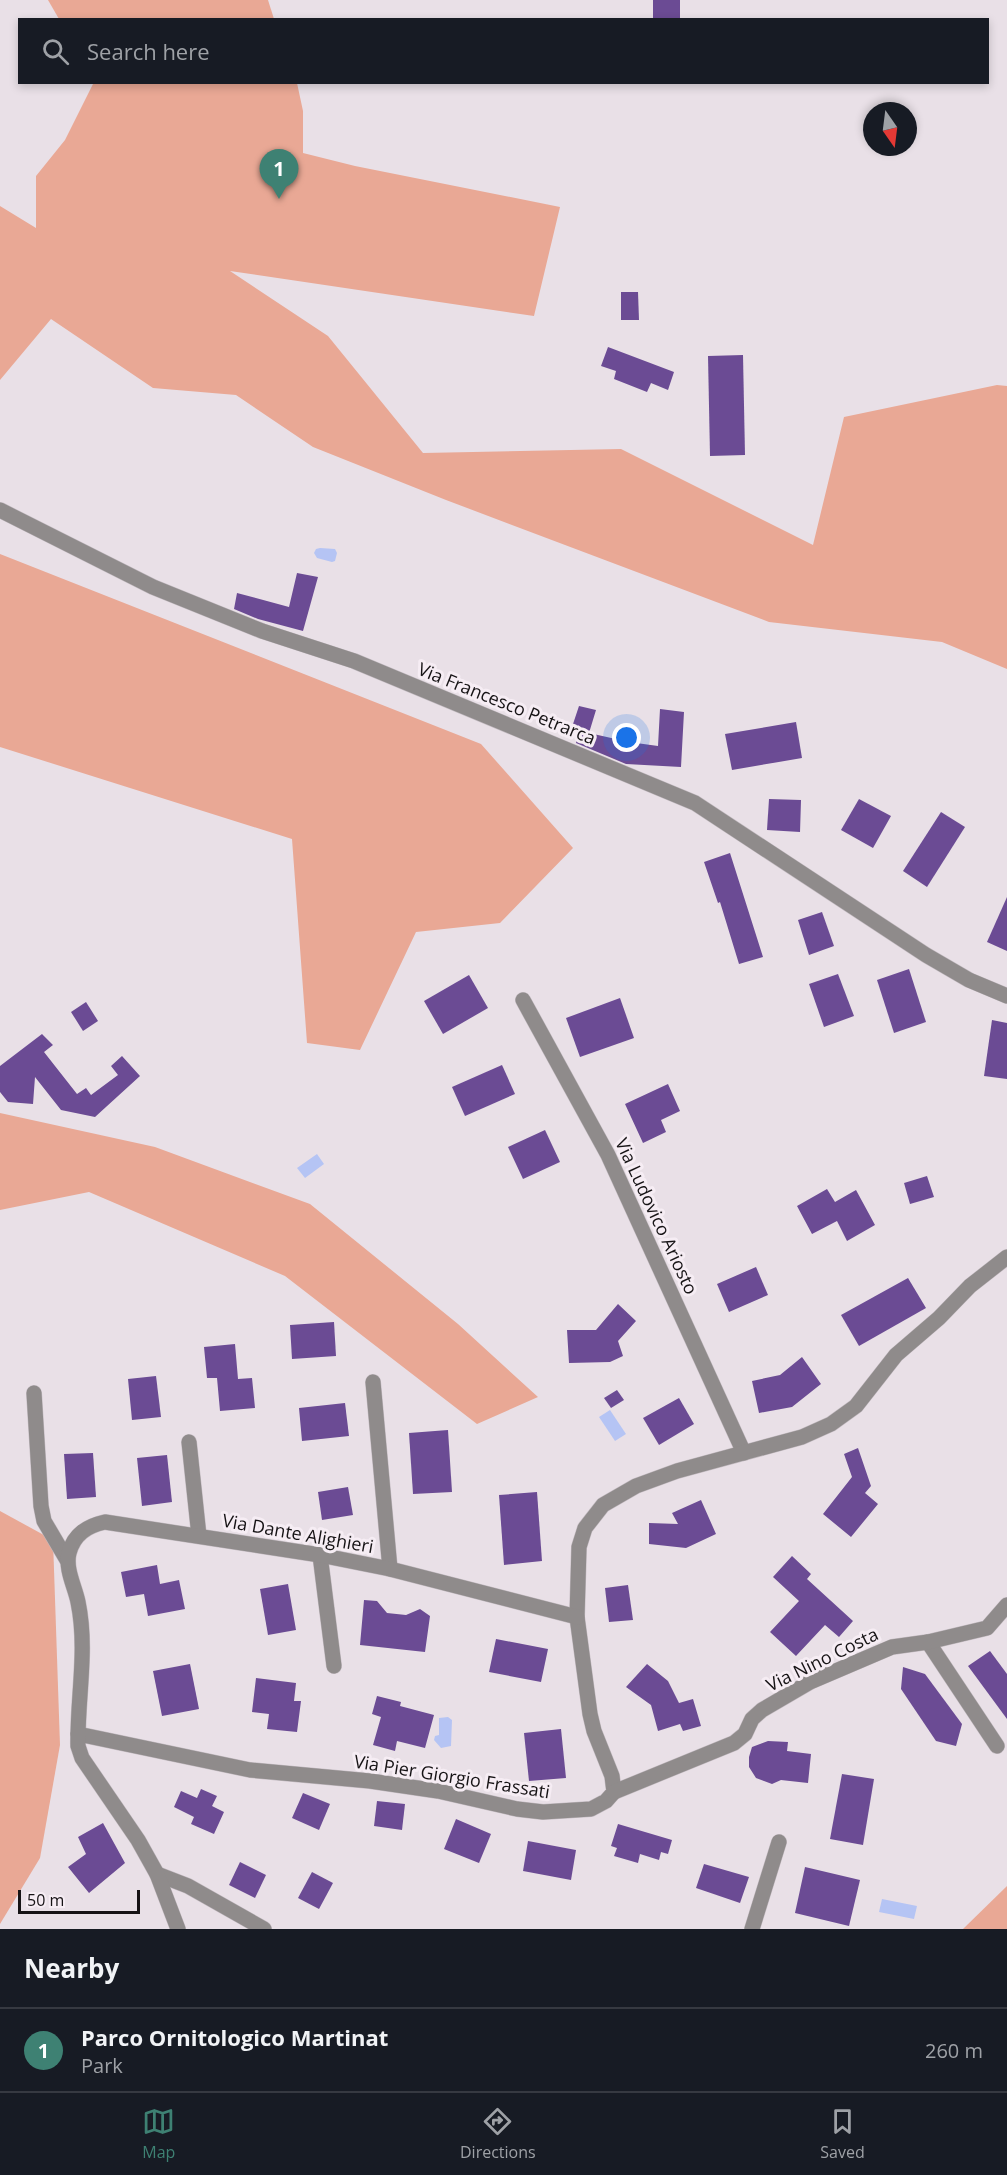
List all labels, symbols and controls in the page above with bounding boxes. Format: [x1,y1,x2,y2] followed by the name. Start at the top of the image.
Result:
[18,18,989,84] search box
[39,35,72,68] icon: search
[87,36,210,66] text: Search here
[863,102,917,156] north arrow
[260,150,298,199] pin: 1
[415,656,599,750] street label: Via Francesco Petrarca
[612,723,641,752] your location
[610,1134,704,1298] street label: Via Ludovico Ariosto
[221,1508,375,1558] street label: Via Dante Alighieri
[762,1622,882,1696] street label: Via Nino Costa
[352,1749,552,1803] street label: Via Pier Giorgio Frassati
[18,1887,140,1914] scale bar
[27,1889,64,1911] text: 50 m
[24,1950,119,1986] text: Nearby
[81,2022,388,2052] text: Parco Ornitologico Martinat
[38,2037,49,2064] text: 1
[925,2037,983,2064] text: 260 m
[81,2052,123,2079] text: Park
[142,2105,175,2163] tab: Map
[460,2105,536,2163] tab: Directions
[820,2105,865,2163] tab: Saved

